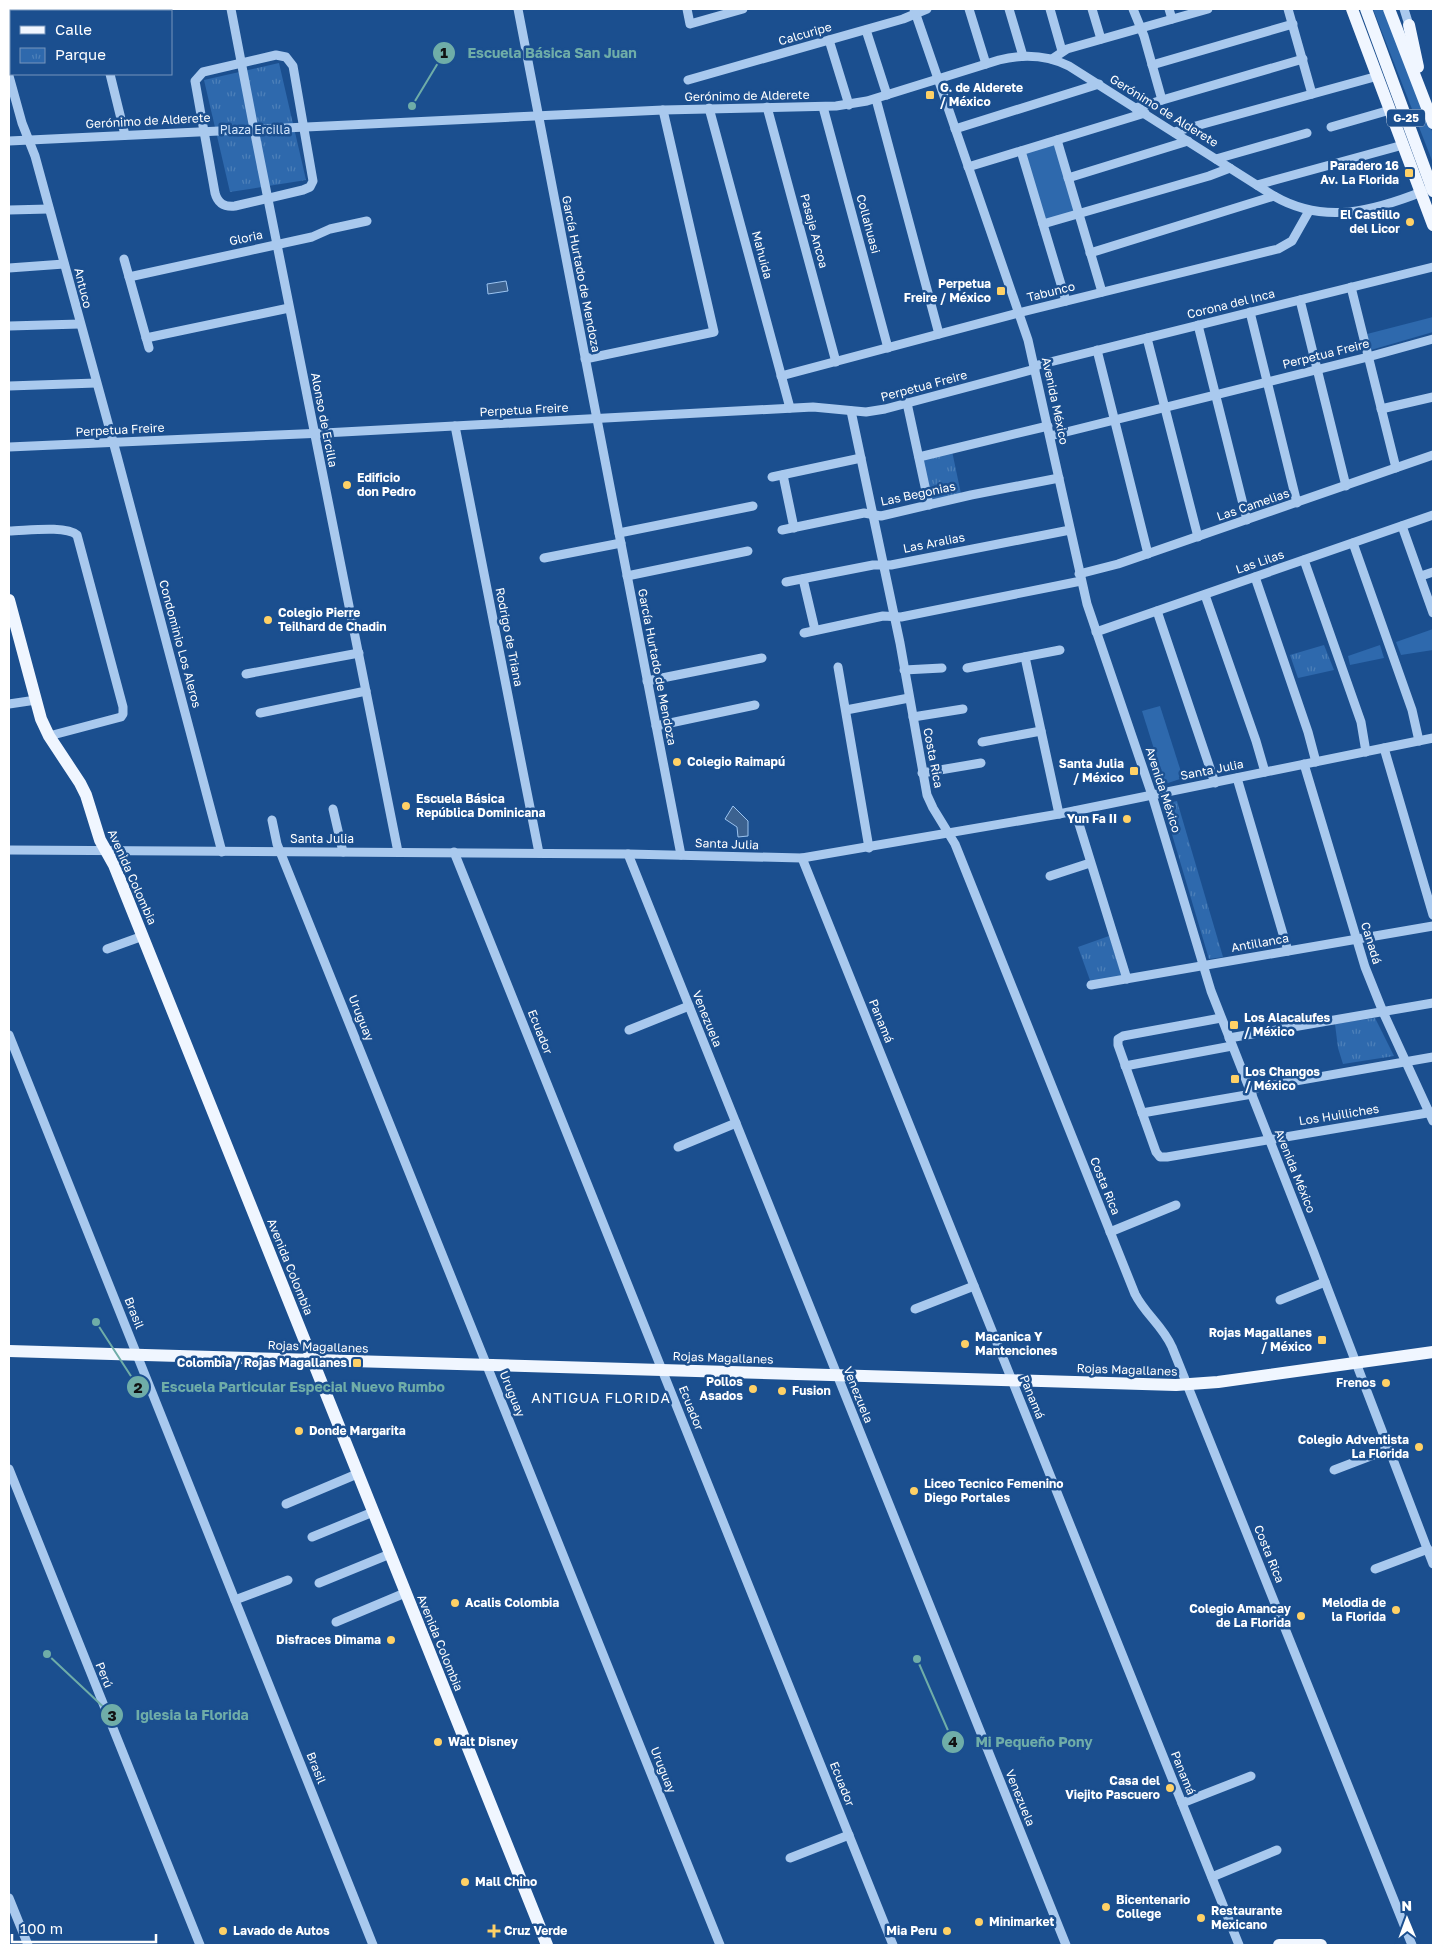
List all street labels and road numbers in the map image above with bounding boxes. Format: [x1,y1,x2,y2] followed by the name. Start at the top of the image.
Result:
[777,19,833,48] street label: Calcuripe
[1107,71,1221,150] street label: Gerónimo de Alderete
[684,87,810,104] street label: Gerónimo de Alderete
[85,110,211,131] street label: Gerónimo de Alderete
[1387,110,1425,126] road number: G-25
[797,192,832,270] street label: Pasaje Ancoa
[853,193,884,255] street label: Collahuasi
[559,194,604,354] street label: García Hurtado de Mendoza
[228,227,264,248] street label: Gloria
[749,229,776,281] street label: Mahuida
[71,266,96,310] street label: Antuco
[1025,278,1076,305] street label: Tabunco
[1185,285,1276,322] street label: Corona del Inca
[1281,335,1371,372] street label: Perpetua Freire
[1039,356,1072,446] street label: Avenida México
[879,367,969,404] street label: Perpetua Freire
[308,371,341,469] street label: Alonso de Ercilla
[479,400,569,419] street label: Perpetua Freire
[75,420,165,439] street label: Perpetua Freire
[879,478,957,509] street label: Las Begonias
[1215,485,1291,524] street label: Las Camelias
[902,529,966,556] street label: Las Aralias
[1234,546,1286,577] street label: Las Lilas
[156,578,205,709] street label: Condominio Los Aleros
[493,586,526,688] street label: Rodrigo de Triana
[635,587,680,747] street label: García Hurtado de Mendoza
[920,727,947,789] street label: Costa Rica
[1143,745,1184,835] street label: Avenida México
[1179,756,1245,783] street label: Santa Julia
[105,827,160,927] street label: Avenida Colombia
[290,831,354,846] street label: Santa Julia
[695,835,759,852] street label: Santa Julia
[1358,920,1385,966] street label: Canadá
[1230,930,1290,955] street label: Antillanca
[689,988,726,1049] street label: Venezuela
[345,992,378,1043] street label: Uruguay
[866,997,897,1045] street label: Panamá
[525,1007,556,1057] street label: Ecuador
[1298,1101,1380,1128] street label: Los Huilliches
[1272,1127,1319,1215] street label: Avenida México
[1087,1155,1124,1217] street label: Costa Rica
[264,1216,317,1317] street label: Avenida Colombia
[121,1295,148,1331] street label: Brasil
[267,1337,369,1356] street label: Rojas Magallanes
[672,1348,774,1367] street label: Rojas Magallanes
[1076,1360,1178,1379] street label: Rojas Magallanes
[840,1364,877,1425] street label: Venezuela
[496,1368,529,1419] street label: Uruguay
[1017,1373,1048,1421] street label: Panamá
[676,1383,707,1433] street label: Ecuador
[1251,1523,1288,1585] street label: Costa Rica
[414,1592,467,1693] street label: Avenida Colombia
[93,1660,116,1690] street label: Perú
[647,1744,680,1795] street label: Uruguay
[1168,1749,1199,1797] street label: Panamá
[303,1750,330,1786] street label: Brasil
[827,1759,858,1809] street label: Ecuador
[1002,1767,1039,1828] street label: Venezuela

